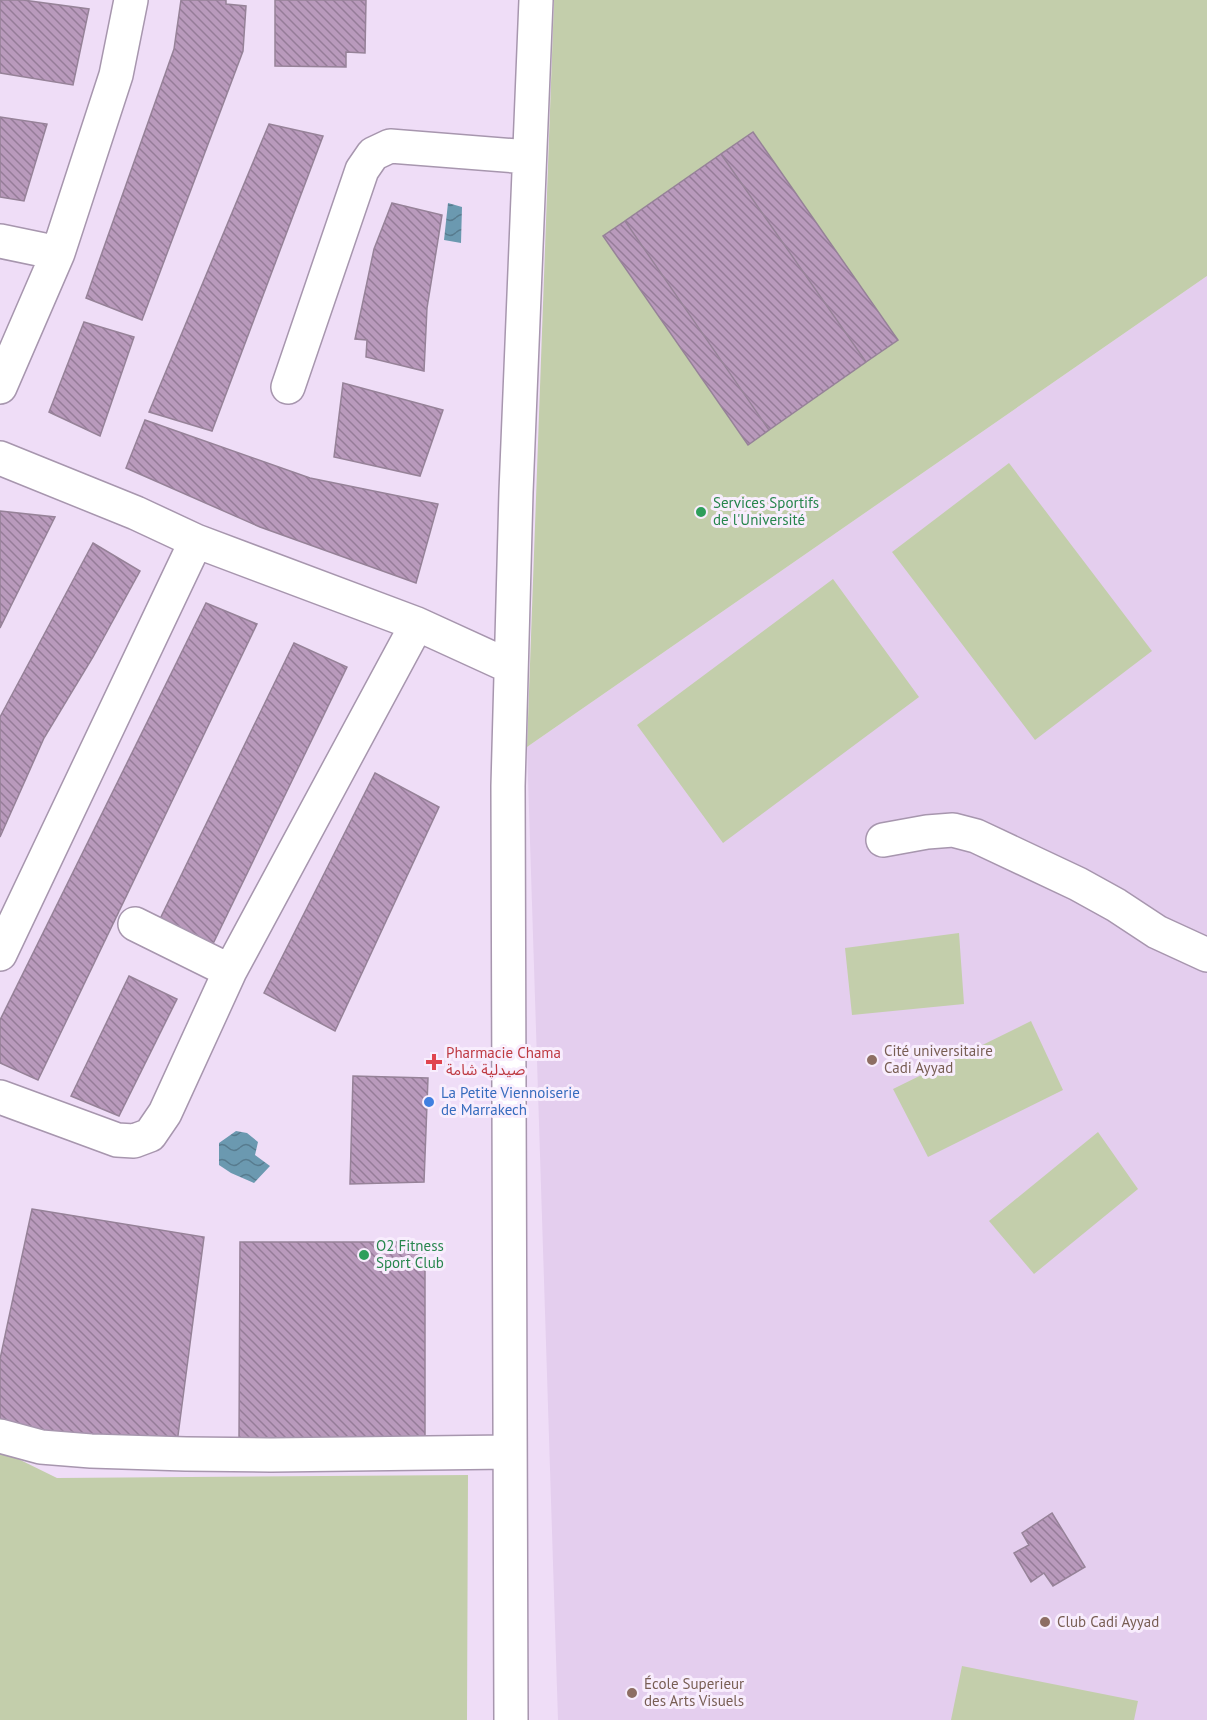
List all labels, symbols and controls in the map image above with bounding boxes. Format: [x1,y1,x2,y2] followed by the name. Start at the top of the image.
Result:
[713,493,819,529] place label: Services Sportifs de l'Université
[694,505,708,519] marker: Services Sportifs de l'Université
[884,1041,993,1077] place label: Cité universitaire Cadi Ayyad
[446,1043,561,1079] place label: Pharmacie Chama صيدلية شامة
[865,1053,879,1067] marker: Cité universitaire Cadi Ayyad
[427,1055,441,1069] marker: Pharmacie Chama صيدلية شامة
[441,1083,580,1119] place label: La Petite Viennoiserie de Marrakech
[422,1095,436,1109] marker: La Petite Viennoiserie de Marrakech
[376,1236,444,1272] place label: O2 Fitness Sport Club
[357,1248,371,1262] marker: O2 Fitness Sport Club
[1057,1612,1159,1631] place label: Club Cadi Ayyad
[1038,1615,1052,1629] marker: Club Cadi Ayyad
[644,1674,744,1710] place label: École Superieur des Arts Visuels
[625,1686,639,1700] marker: École Superieur des Arts Visuels

